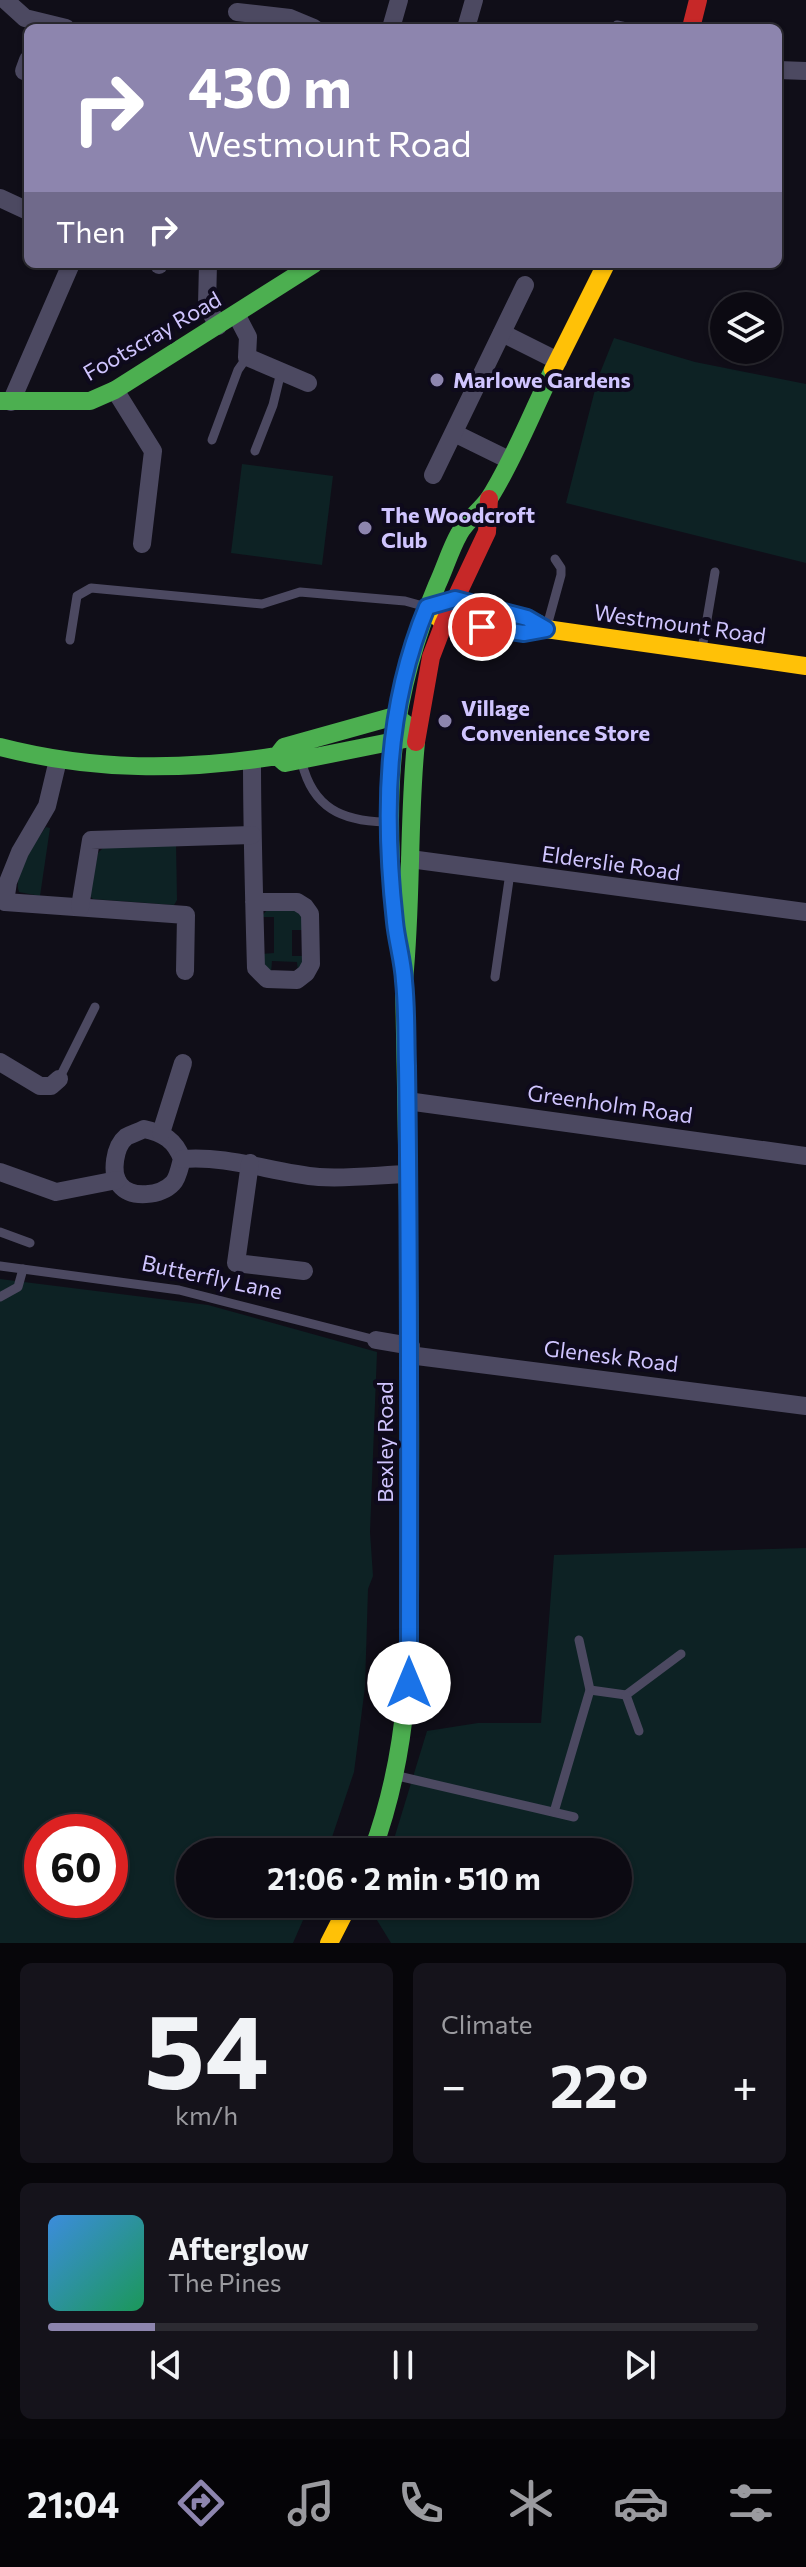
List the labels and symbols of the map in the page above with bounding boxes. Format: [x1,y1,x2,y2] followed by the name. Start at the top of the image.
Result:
[78,285,226,386] street label: Footscray Road
[453,366,631,393] place label: Marlowe Gardens
[428,371,446,389] marker: Marlowe Gardens
[381,501,535,553] place label: The Woodcroft Club
[356,519,374,537] marker: The Woodcroft Club
[448,593,516,661] pin
[592,598,768,649] street label: Westmount Road
[461,694,650,746] place label: Village Convenience Store
[436,712,454,730] marker: Village Convenience Store
[540,839,682,886] street label: Elderslie Road
[526,1079,694,1128] street label: Greenholm Road
[139,1248,285,1305] street label: Butterfly Lane
[542,1334,680,1377] street label: Glenesk Road
[371,1381,398,1503] street label: Bexley Road
[367,1641,451,1725] position arrow
[24,1814,128,1918] speed limit sign: 60

